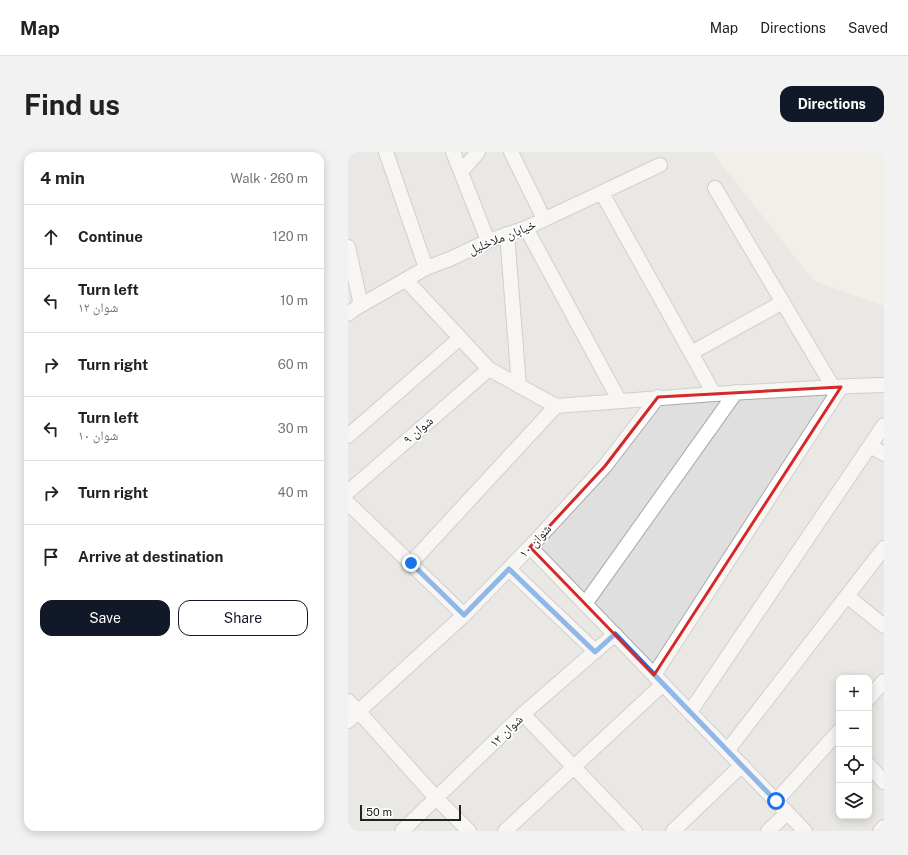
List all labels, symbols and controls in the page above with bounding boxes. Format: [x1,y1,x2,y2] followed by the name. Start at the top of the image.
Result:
[20,17,60,39] text: Map
[710,20,738,36] text: Map
[760,20,826,36] text: Directions
[848,20,888,36] text: Saved
[780,86,884,122] button: Directions
[24,88,120,121] text: Find us
[40,168,85,188] text: 4 min
[230,171,308,186] text: Walk · 260 m
[466,217,538,258] street label: خیابان ملاخلیل
[40,226,62,248] icon: ahead
[78,228,143,245] text: Continue
[273,229,308,244] text: 120 m
[78,281,139,298] text: Turn left
[40,290,62,312] icon: left
[280,293,308,308] text: 10 m
[78,300,118,315] text: شوان ۱۲
[40,354,62,376] icon: right
[78,356,148,373] text: Turn right
[278,357,308,372] text: 60 m
[78,409,139,426] text: Turn left
[400,413,437,448] street label: شوان ۹
[40,418,62,440] icon: left
[278,421,308,436] text: 30 m
[78,428,118,443] text: شوان ۱۰
[40,482,62,504] icon: right
[78,484,148,501] text: Turn right
[277,485,308,500] text: 40 m
[516,521,555,561] street label: شوان ۱۰
[40,546,62,568] icon: arrive
[78,548,223,565] text: Arrive at destination
[402,554,420,572] route end
[40,600,170,636] button: Save
[178,600,308,636] button: Share
[836,675,872,819] map controls
[836,675,872,711] button: +
[836,711,872,747] button: −
[486,712,526,751] street label: شوان ۱۲
[836,747,872,783] button: locate
[836,783,872,819] button: layers
[767,792,785,810] route start
[360,803,461,822] scale bar
[366,806,392,818] text: 50 m

